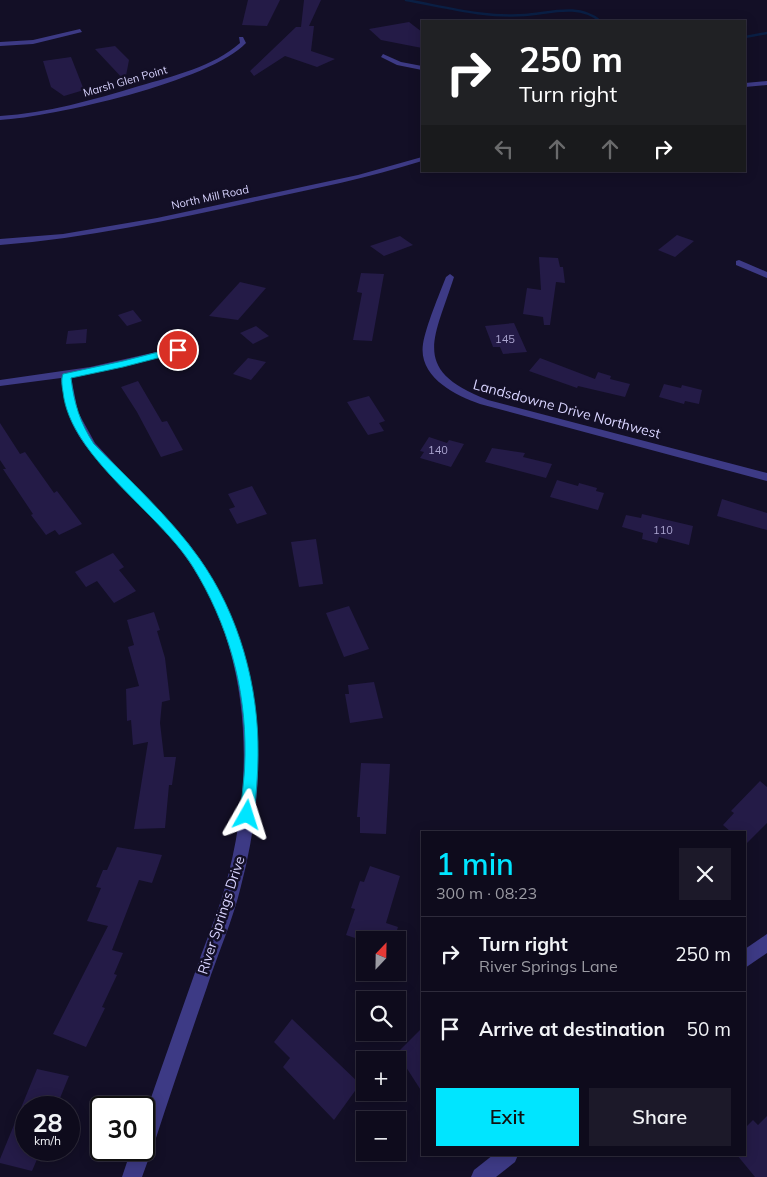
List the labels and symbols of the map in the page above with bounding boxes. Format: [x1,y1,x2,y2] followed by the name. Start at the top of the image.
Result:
[81,62,169,100] street label: Marsh Glen Point
[170,182,250,212] street label: North Mill Road
[157,329,199,371] pin
[495,332,515,346] house number: 145
[471,375,663,443] street label: Landsdowne Drive Northwest
[428,443,448,457] house number: 140
[653,523,673,537] house number: 110
[220,788,272,840] position arrow
[193,854,249,976] street label: River Springs Drive
[356,931,406,981] north arrow
[90,1096,155,1161] speed limit sign: 30

